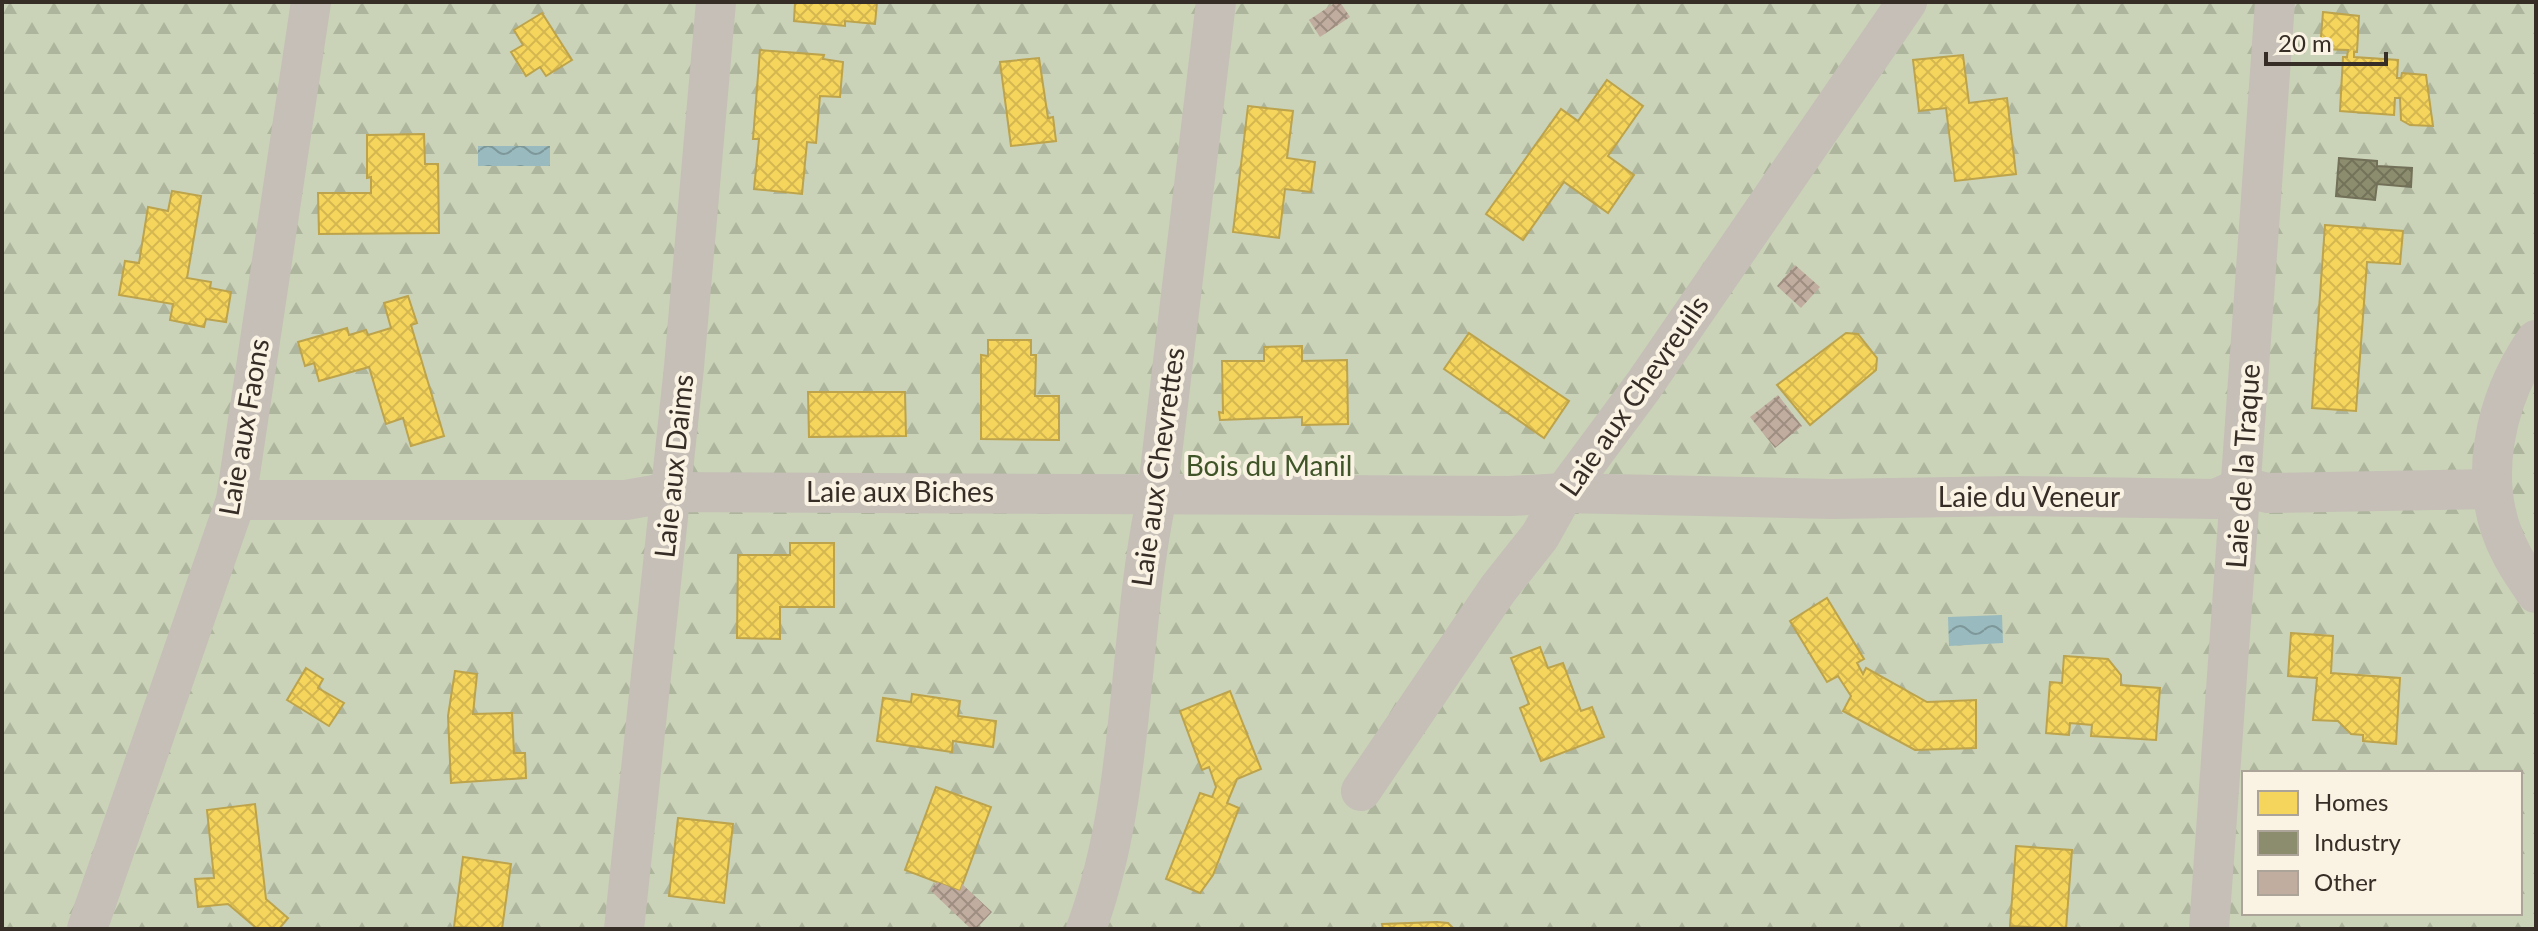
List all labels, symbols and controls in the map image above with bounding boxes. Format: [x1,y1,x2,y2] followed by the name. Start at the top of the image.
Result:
[2266,16,2386,66] scale bar
[2278,28,2332,57] text: 20 m
[1551,289,1715,502] street label: Laie aux Chevreuils
[211,336,275,518] street label: Laie aux Faons
[1123,345,1191,589] street label: Laie aux Chevrettes
[2218,363,2266,569] street label: Laie de la Traque
[646,372,700,559] street label: Laie aux Daims
[1186,448,1352,482] park label: Bois du Manil
[806,474,994,508] street label: Laie aux Biches
[1938,479,2120,513] street label: Laie du Veneur
[2242,771,2522,915] legend
[2314,787,2388,816] text: Homes
[2314,827,2401,856] text: Industry
[2314,867,2377,896] text: Other

